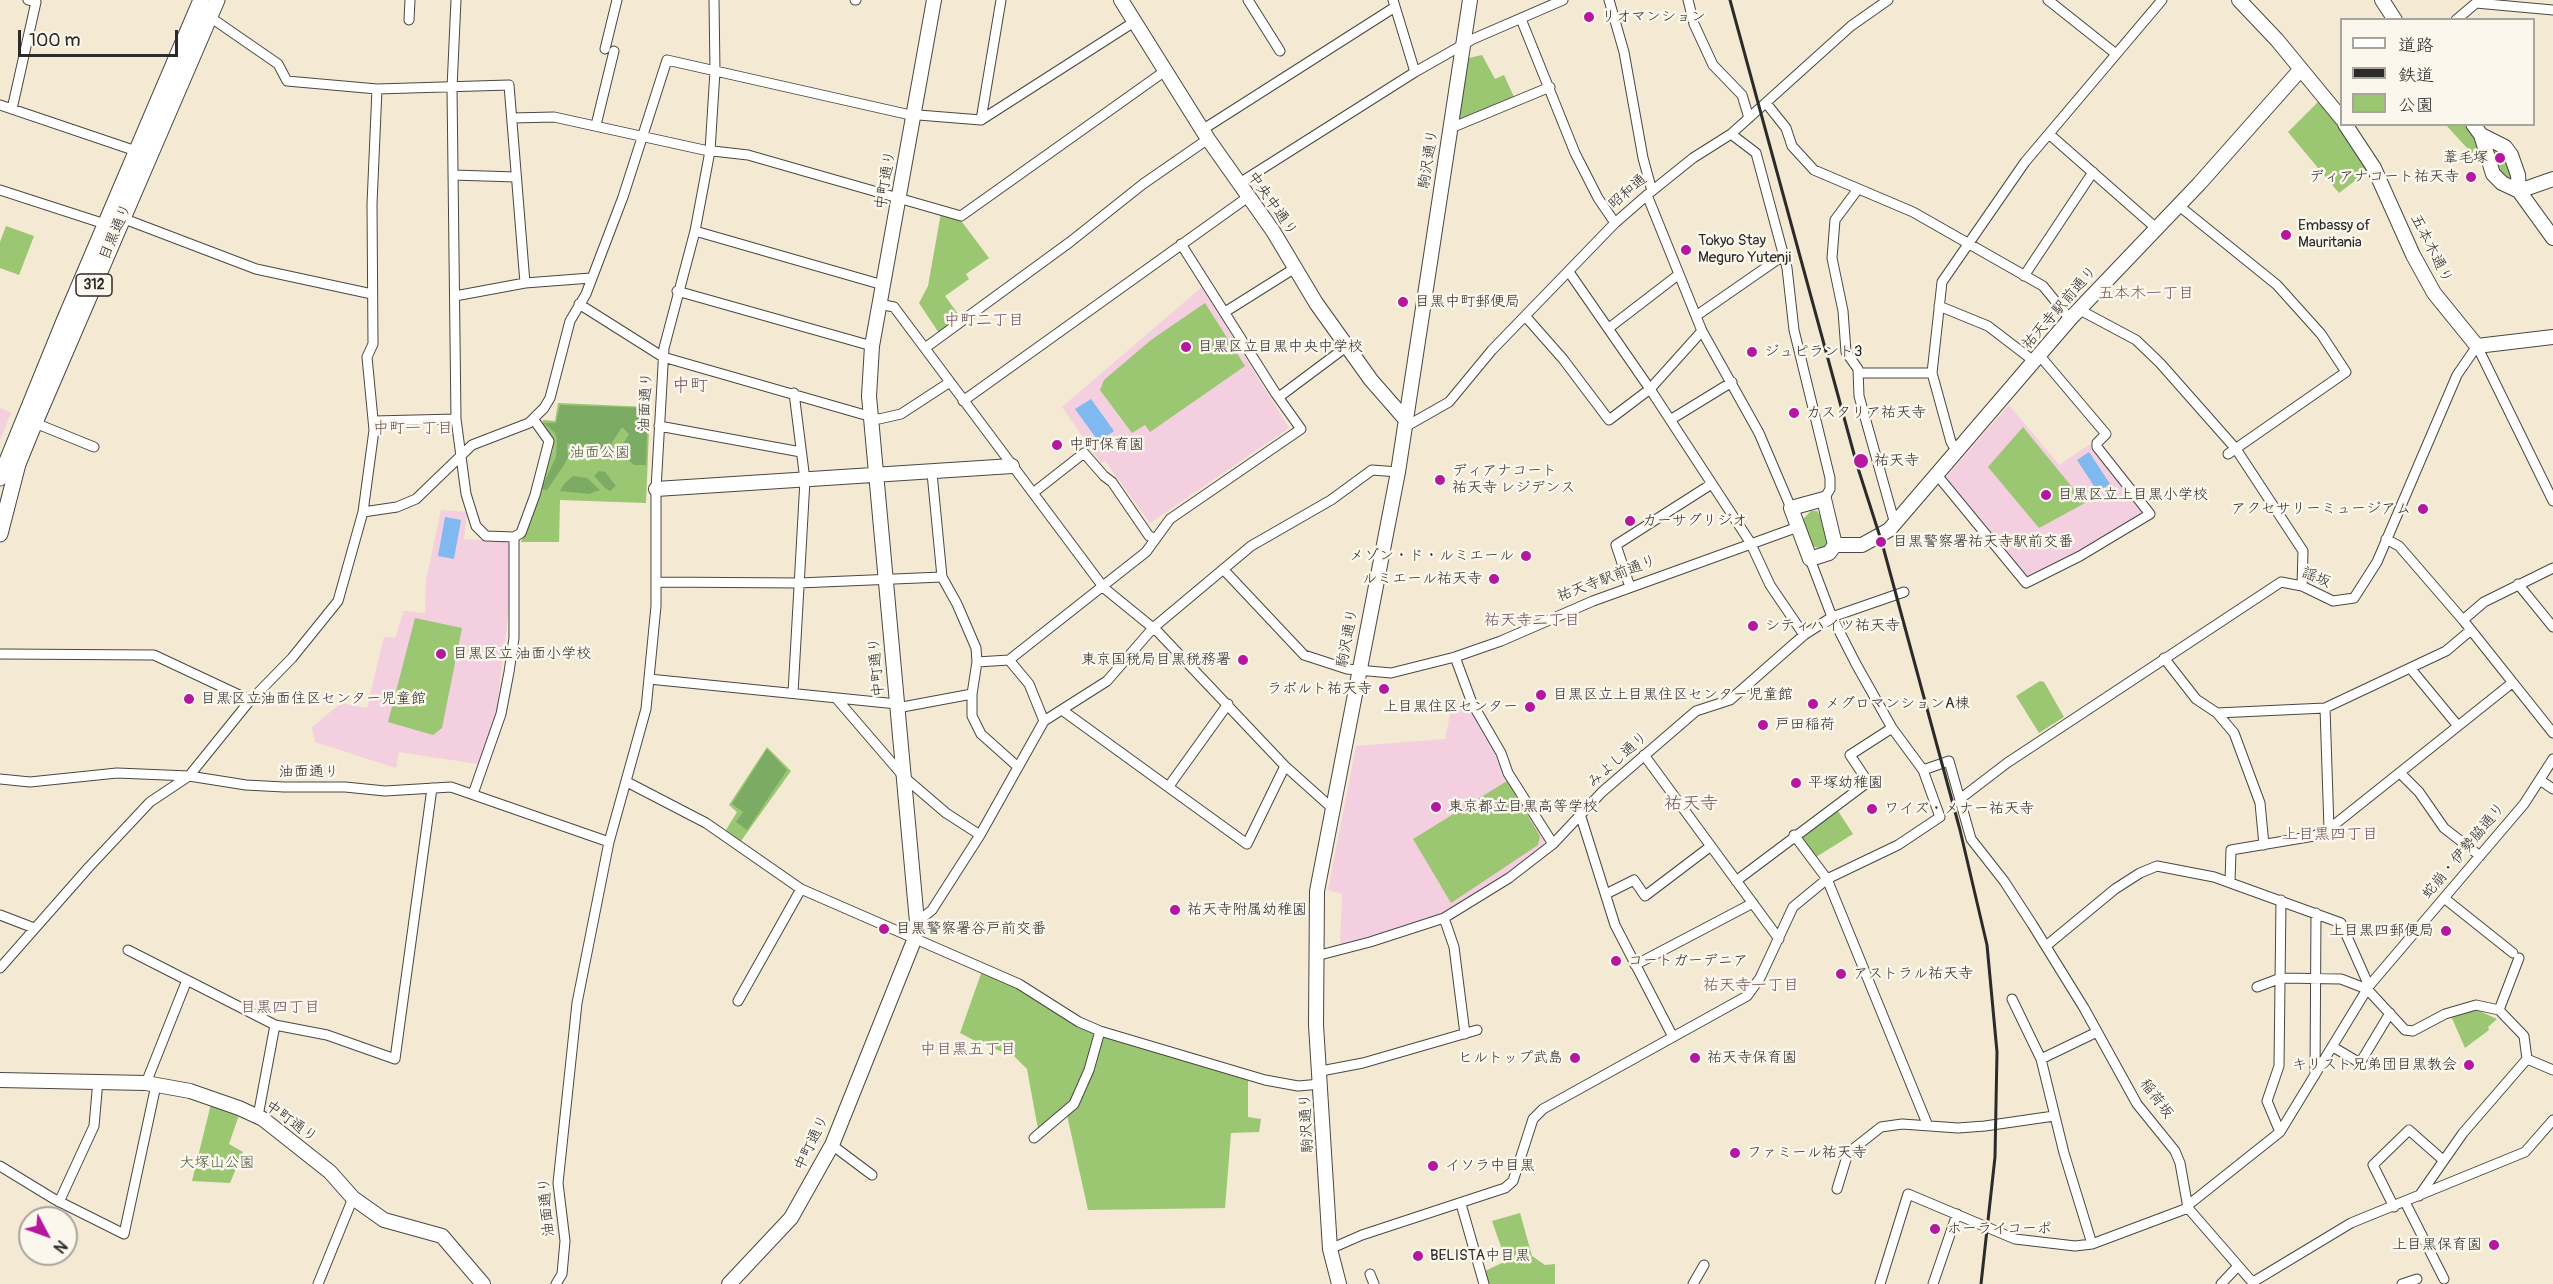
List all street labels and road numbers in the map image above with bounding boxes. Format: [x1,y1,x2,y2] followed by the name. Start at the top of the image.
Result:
[1415,128,1443,190] street label: 駒沢通り
[872,149,900,211] street label: 中町通り
[1243,168,1301,240] street label: 中央中通り
[1605,170,1651,214] street label: 昭和通
[96,201,136,263] street label: 目黒通り
[2406,212,2456,286] street label: 五本木通り
[2019,262,2101,354] street label: 祐天寺駅前通り
[76,274,112,296] road number: 312
[635,372,657,432] street label: 油面通り
[1555,552,1659,606] street label: 祐天寺駅前通り
[2299,564,2333,592] street label: 謡坂
[1333,607,1363,669] street label: 駒沢通り
[865,636,889,698] street label: 中町通り
[1584,728,1652,792] street label: みよし通り
[279,763,339,781] street label: 油面通り
[2419,799,2509,903] street label: 蛇崩・伊勢脇通り
[2135,1076,2177,1122] street label: 稲荷坂
[1296,1093,1318,1153] street label: 駒沢通り
[261,1097,321,1147] street label: 中町通り
[791,1112,833,1174] street label: 中町通り
[535,1176,559,1238] street label: 油面通り

